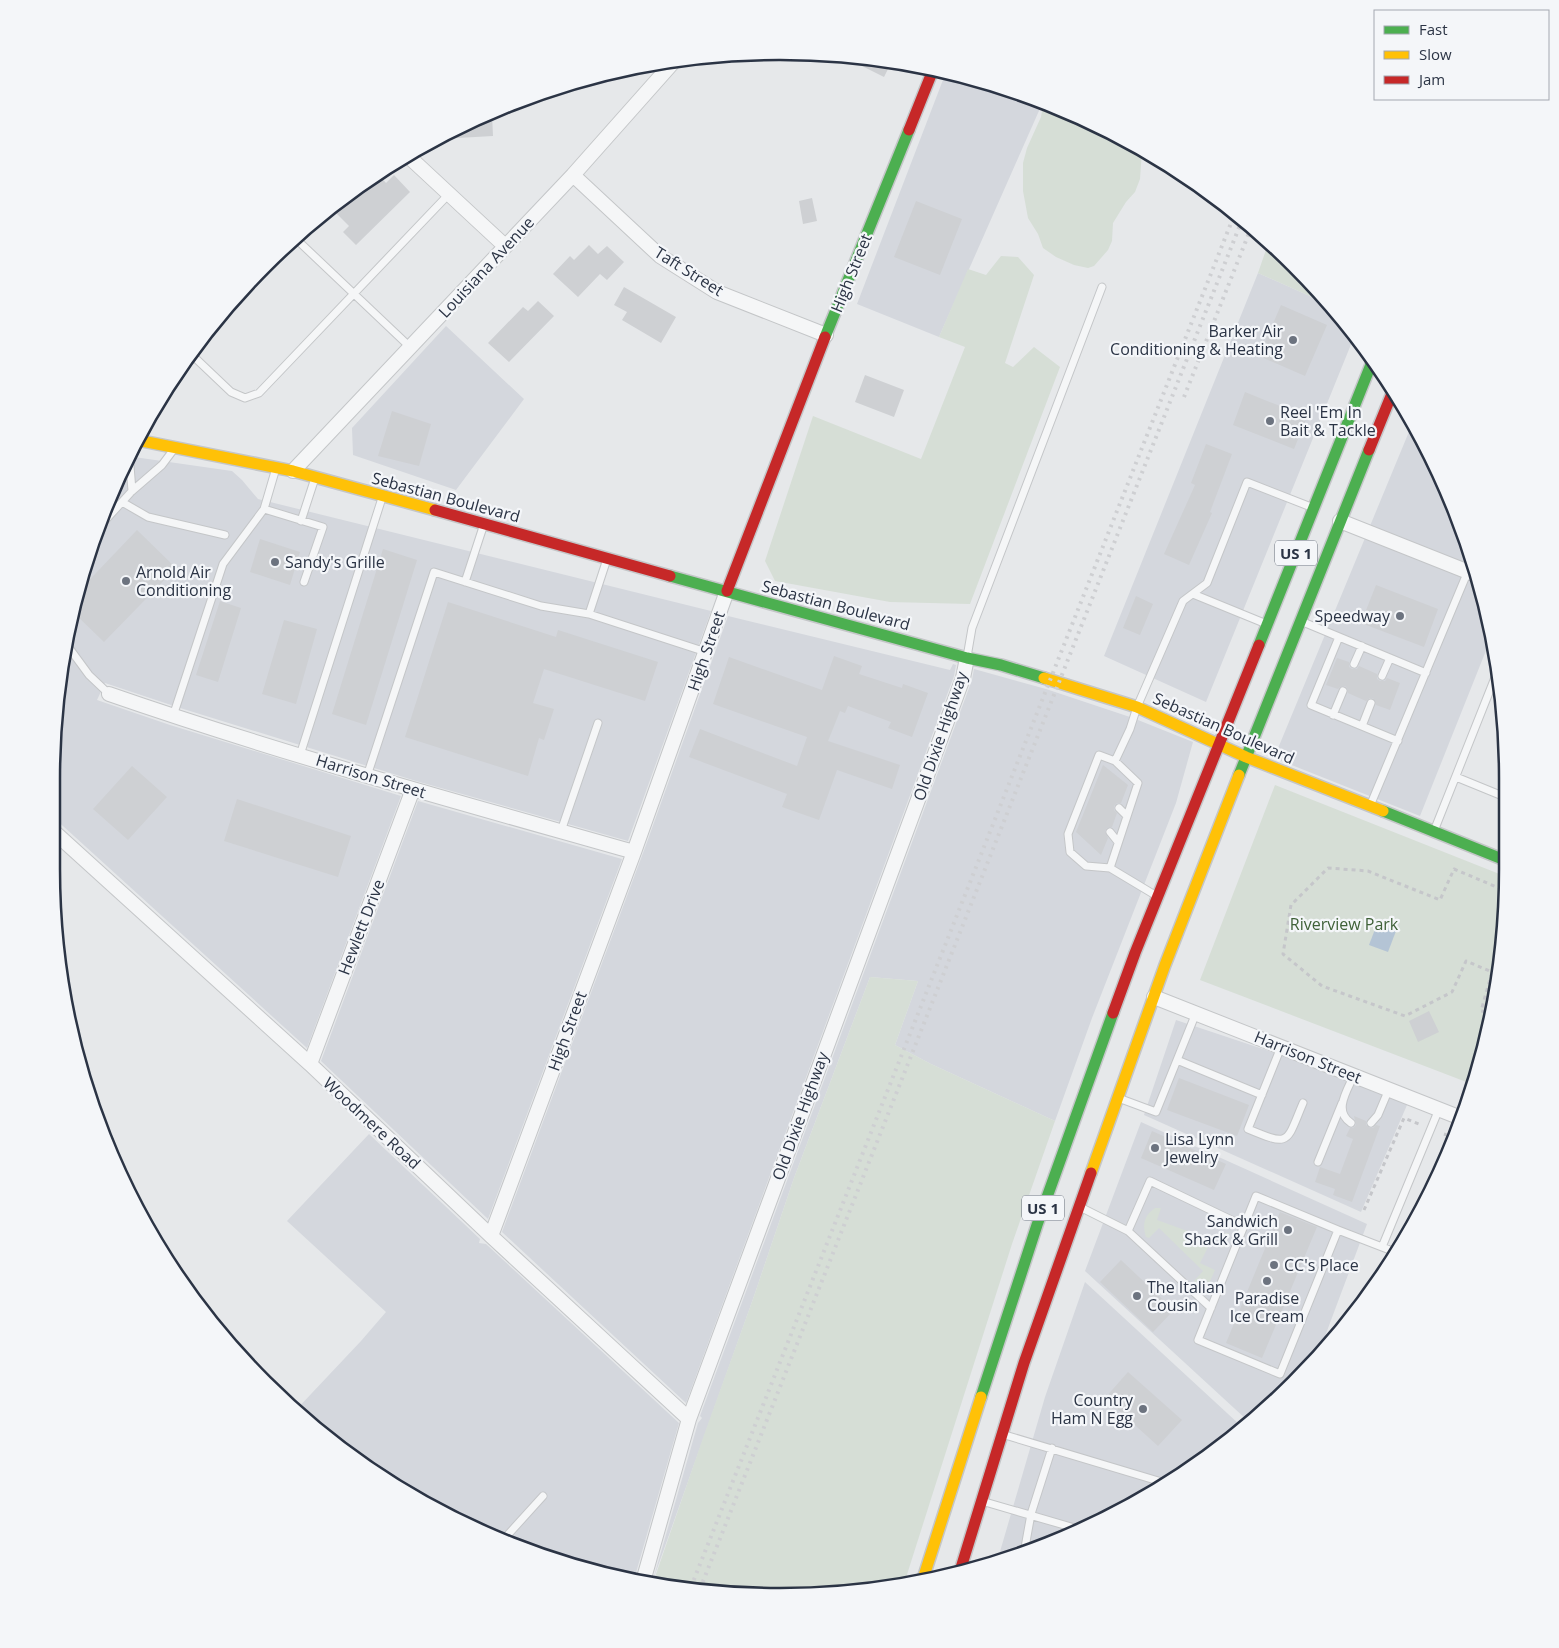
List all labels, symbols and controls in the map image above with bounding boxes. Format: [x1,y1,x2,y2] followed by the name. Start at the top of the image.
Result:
[1374,10,1549,100] legend
[1419,19,1448,39] text: Fast
[1419,44,1452,64] text: Slow
[1417,69,1445,89] text: Jam
[433,212,539,322] street label: Louisiana Avenue
[825,230,877,316] street label: High Street
[650,241,728,301] street label: Taft Street
[1110,320,1283,360] place label: Barker Air Conditioning & Heating
[1287,334,1299,346] marker: Barker Air Conditioning & Heating
[1280,401,1376,441] place label: Reel 'Em In Bait & Tackle
[1264,415,1276,427] marker: Reel 'Em In Bait & Tackle
[369,467,523,527] street label: Sebastian Boulevard
[1275,540,1317,566] road number: US 1
[285,551,385,573] place label: Sandy's Grille
[269,556,281,568] marker: Sandy's Grille
[136,561,231,601] place label: Arnold Air Conditioning
[120,575,132,587] marker: Arnold Air Conditioning
[759,575,913,635] street label: Sebastian Boulevard
[1314,605,1391,627] place label: Speedway
[682,608,730,694] street label: High Street
[1394,610,1406,622] marker: Speedway
[908,668,973,804] street label: Old Dixie Highway
[1150,687,1298,769] street label: Sebastian Boulevard
[313,749,429,803] street label: Harrison Street
[333,876,389,978] street label: Hewlett Drive
[1290,913,1399,935] park label: Riverview Park
[542,988,592,1074] street label: High Street
[1251,1026,1365,1089] street label: Harrison Street
[767,1048,834,1183] street label: Old Dixie Highway
[319,1072,425,1174] street label: Woodmere Road
[1163,1128,1234,1168] place label: Lisa Lynn Jewelry
[1149,1142,1161,1154] marker: Lisa Lynn Jewelry
[1022,1196,1064,1220] road number: US 1
[1184,1210,1278,1250] place label: Sandwich Shack & Grill
[1282,1224,1294,1236] marker: Sandwich Shack & Grill
[1284,1254,1359,1276] place label: CC's Place
[1268,1259,1280,1271] marker: CC's Place
[1261,1275,1273,1287] marker: Paradise Ice Cream
[1147,1276,1225,1316] place label: The Italian Cousin
[1230,1287,1304,1327] place label: Paradise Ice Cream
[1131,1290,1143,1302] marker: The Italian Cousin
[1051,1389,1134,1429] place label: Country Ham N Egg
[1137,1403,1149,1415] marker: Country Ham N Egg

